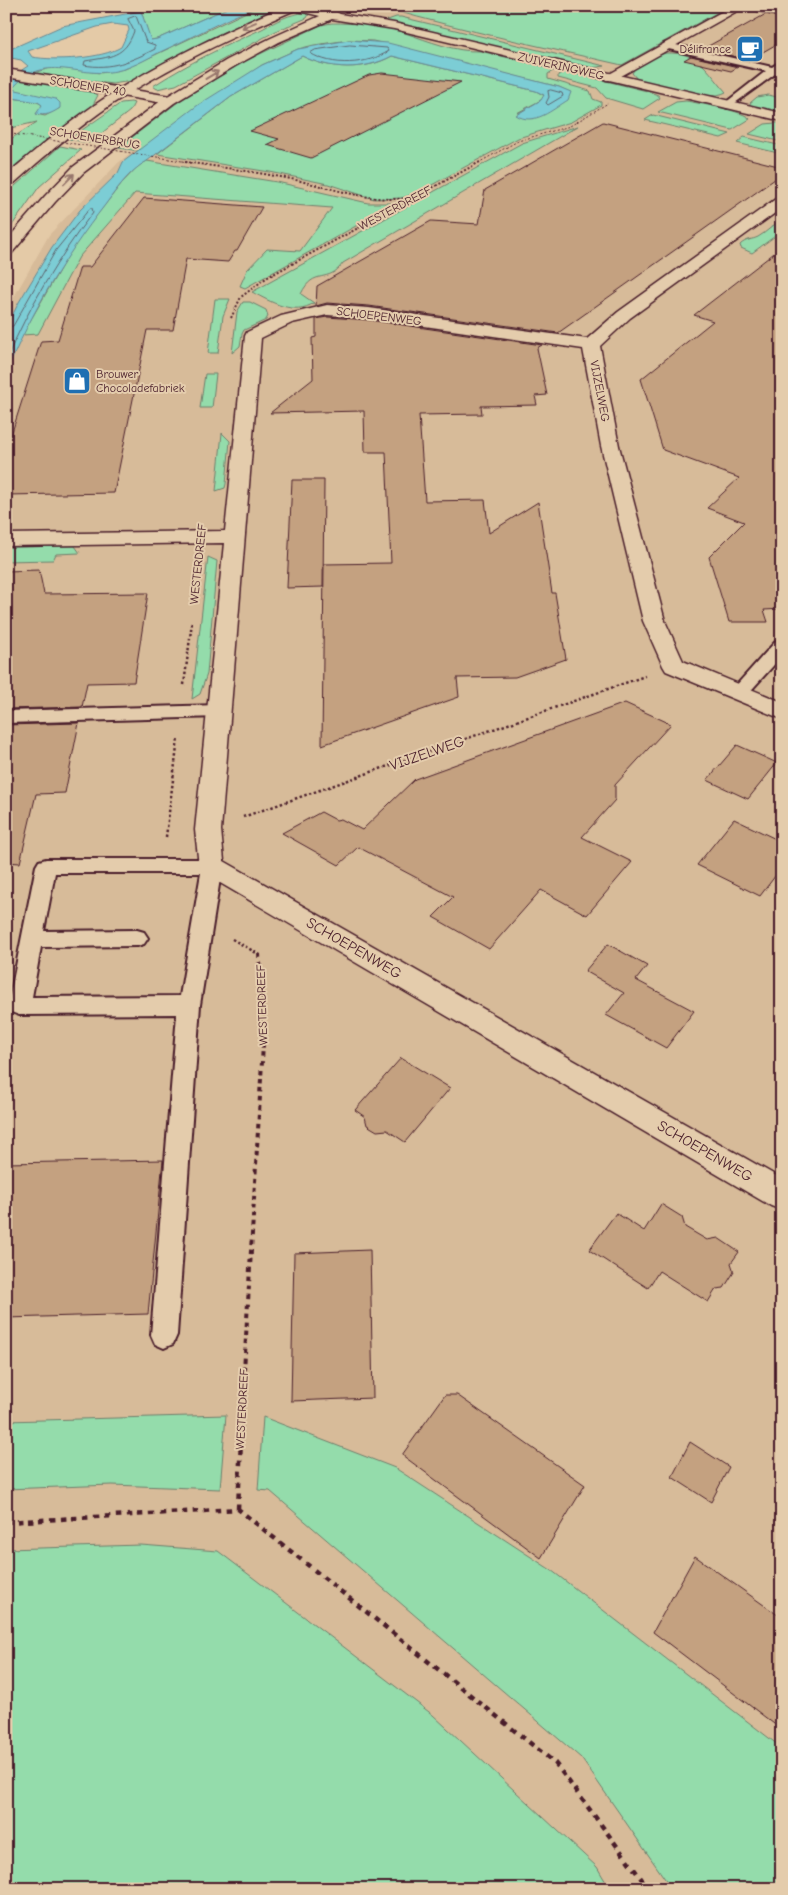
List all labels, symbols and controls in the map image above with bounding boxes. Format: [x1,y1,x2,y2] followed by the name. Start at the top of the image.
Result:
[242,21,257,30] one-way arrow
[735,34,765,64] cafe icon: Délifrance
[680,42,731,56] place label: Délifrance
[516,49,606,83] street label: ZUIVERINGWEG
[204,69,218,79] one-way arrow
[49,73,127,99] street label: SCHOENER 40
[49,124,142,152] street label: SCHOENERBRUG
[62,174,74,186] one-way arrow
[356,183,434,233] street label: WESTERDREEF
[336,304,423,328] street label: SCHOEPENWEG
[587,359,613,423] street label: VIJZELWEG
[62,366,92,396] shop icon: Brouwer Chocoladefabriek
[96,367,185,395] place label: Brouwer Chocoladefabriek
[187,523,209,605] street label: WESTERDREEF
[387,732,467,774] street label: VIJZELWEG
[303,913,405,983] street label: SCHOEPENWEG
[254,964,270,1046] street label: WESTERDREEF
[654,1116,756,1186] street label: SCHOEPENWEG
[233,1368,251,1450] street label: WESTERDREEF

